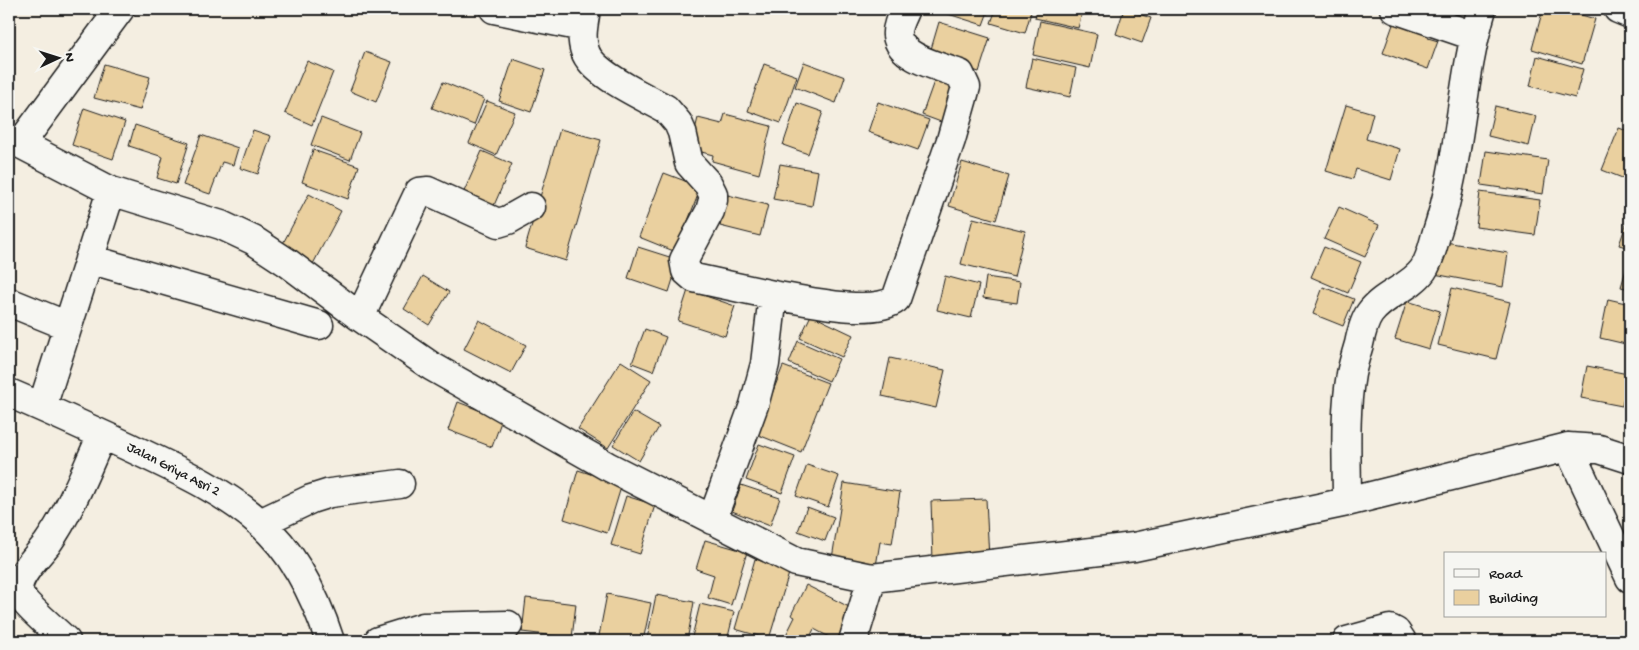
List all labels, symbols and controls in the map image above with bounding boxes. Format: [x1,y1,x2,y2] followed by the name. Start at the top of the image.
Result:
[32,32,82,82] north arrow
[60,52,77,62] text: N
[124,439,223,501] street label: Jalan Griya Asri 2
[1444,552,1606,618] legend
[1489,566,1523,584] text: Road
[1488,590,1538,608] text: Building

